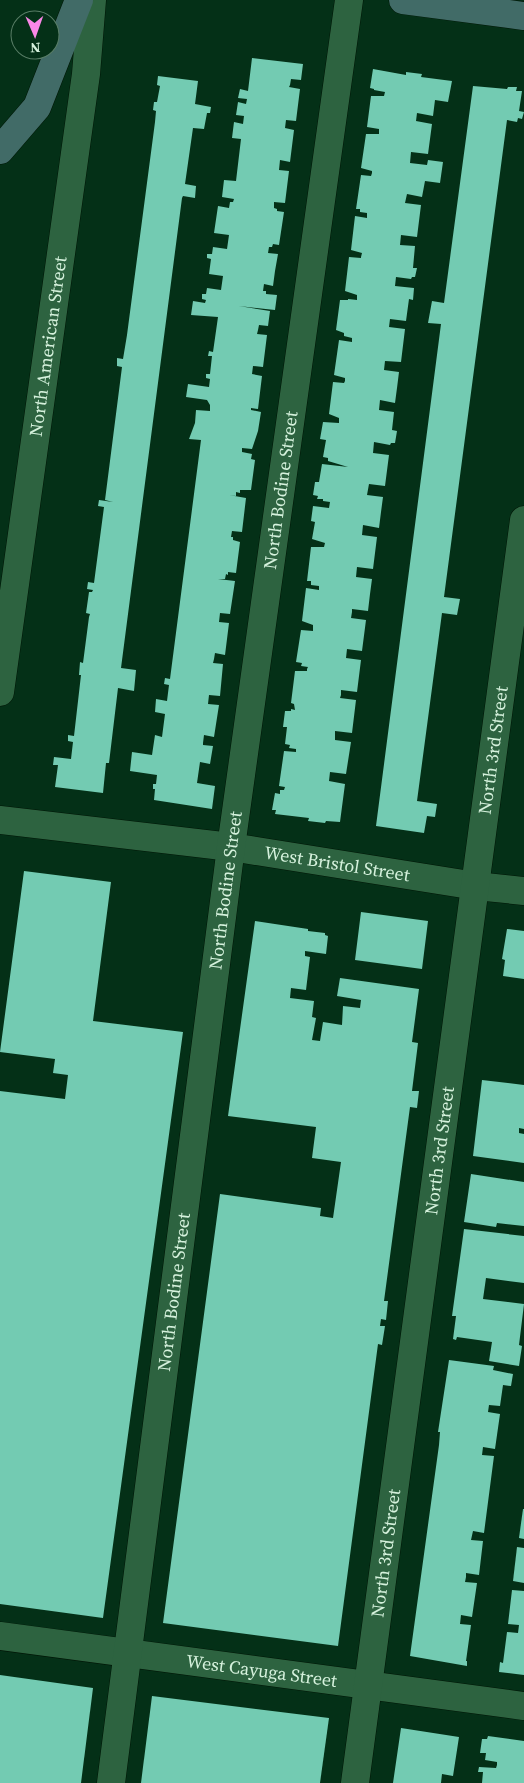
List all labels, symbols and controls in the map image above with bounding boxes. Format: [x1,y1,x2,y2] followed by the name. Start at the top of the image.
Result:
[10,10,60,60] north arrow
[30,38,41,58] text: N
[23,254,73,438] street label: North American Street
[257,409,304,571] street label: North Bodine Street
[472,684,514,816] street label: North 3rd Street
[202,809,248,971] street label: North Bodine Street
[263,839,412,887] street label: West Bristol Street
[418,1085,460,1216] street label: North 3rd Street
[151,1211,196,1373] street label: North Bodine Street
[364,1487,406,1619] street label: North 3rd Street
[185,1648,339,1693] street label: West Cayuga Street

